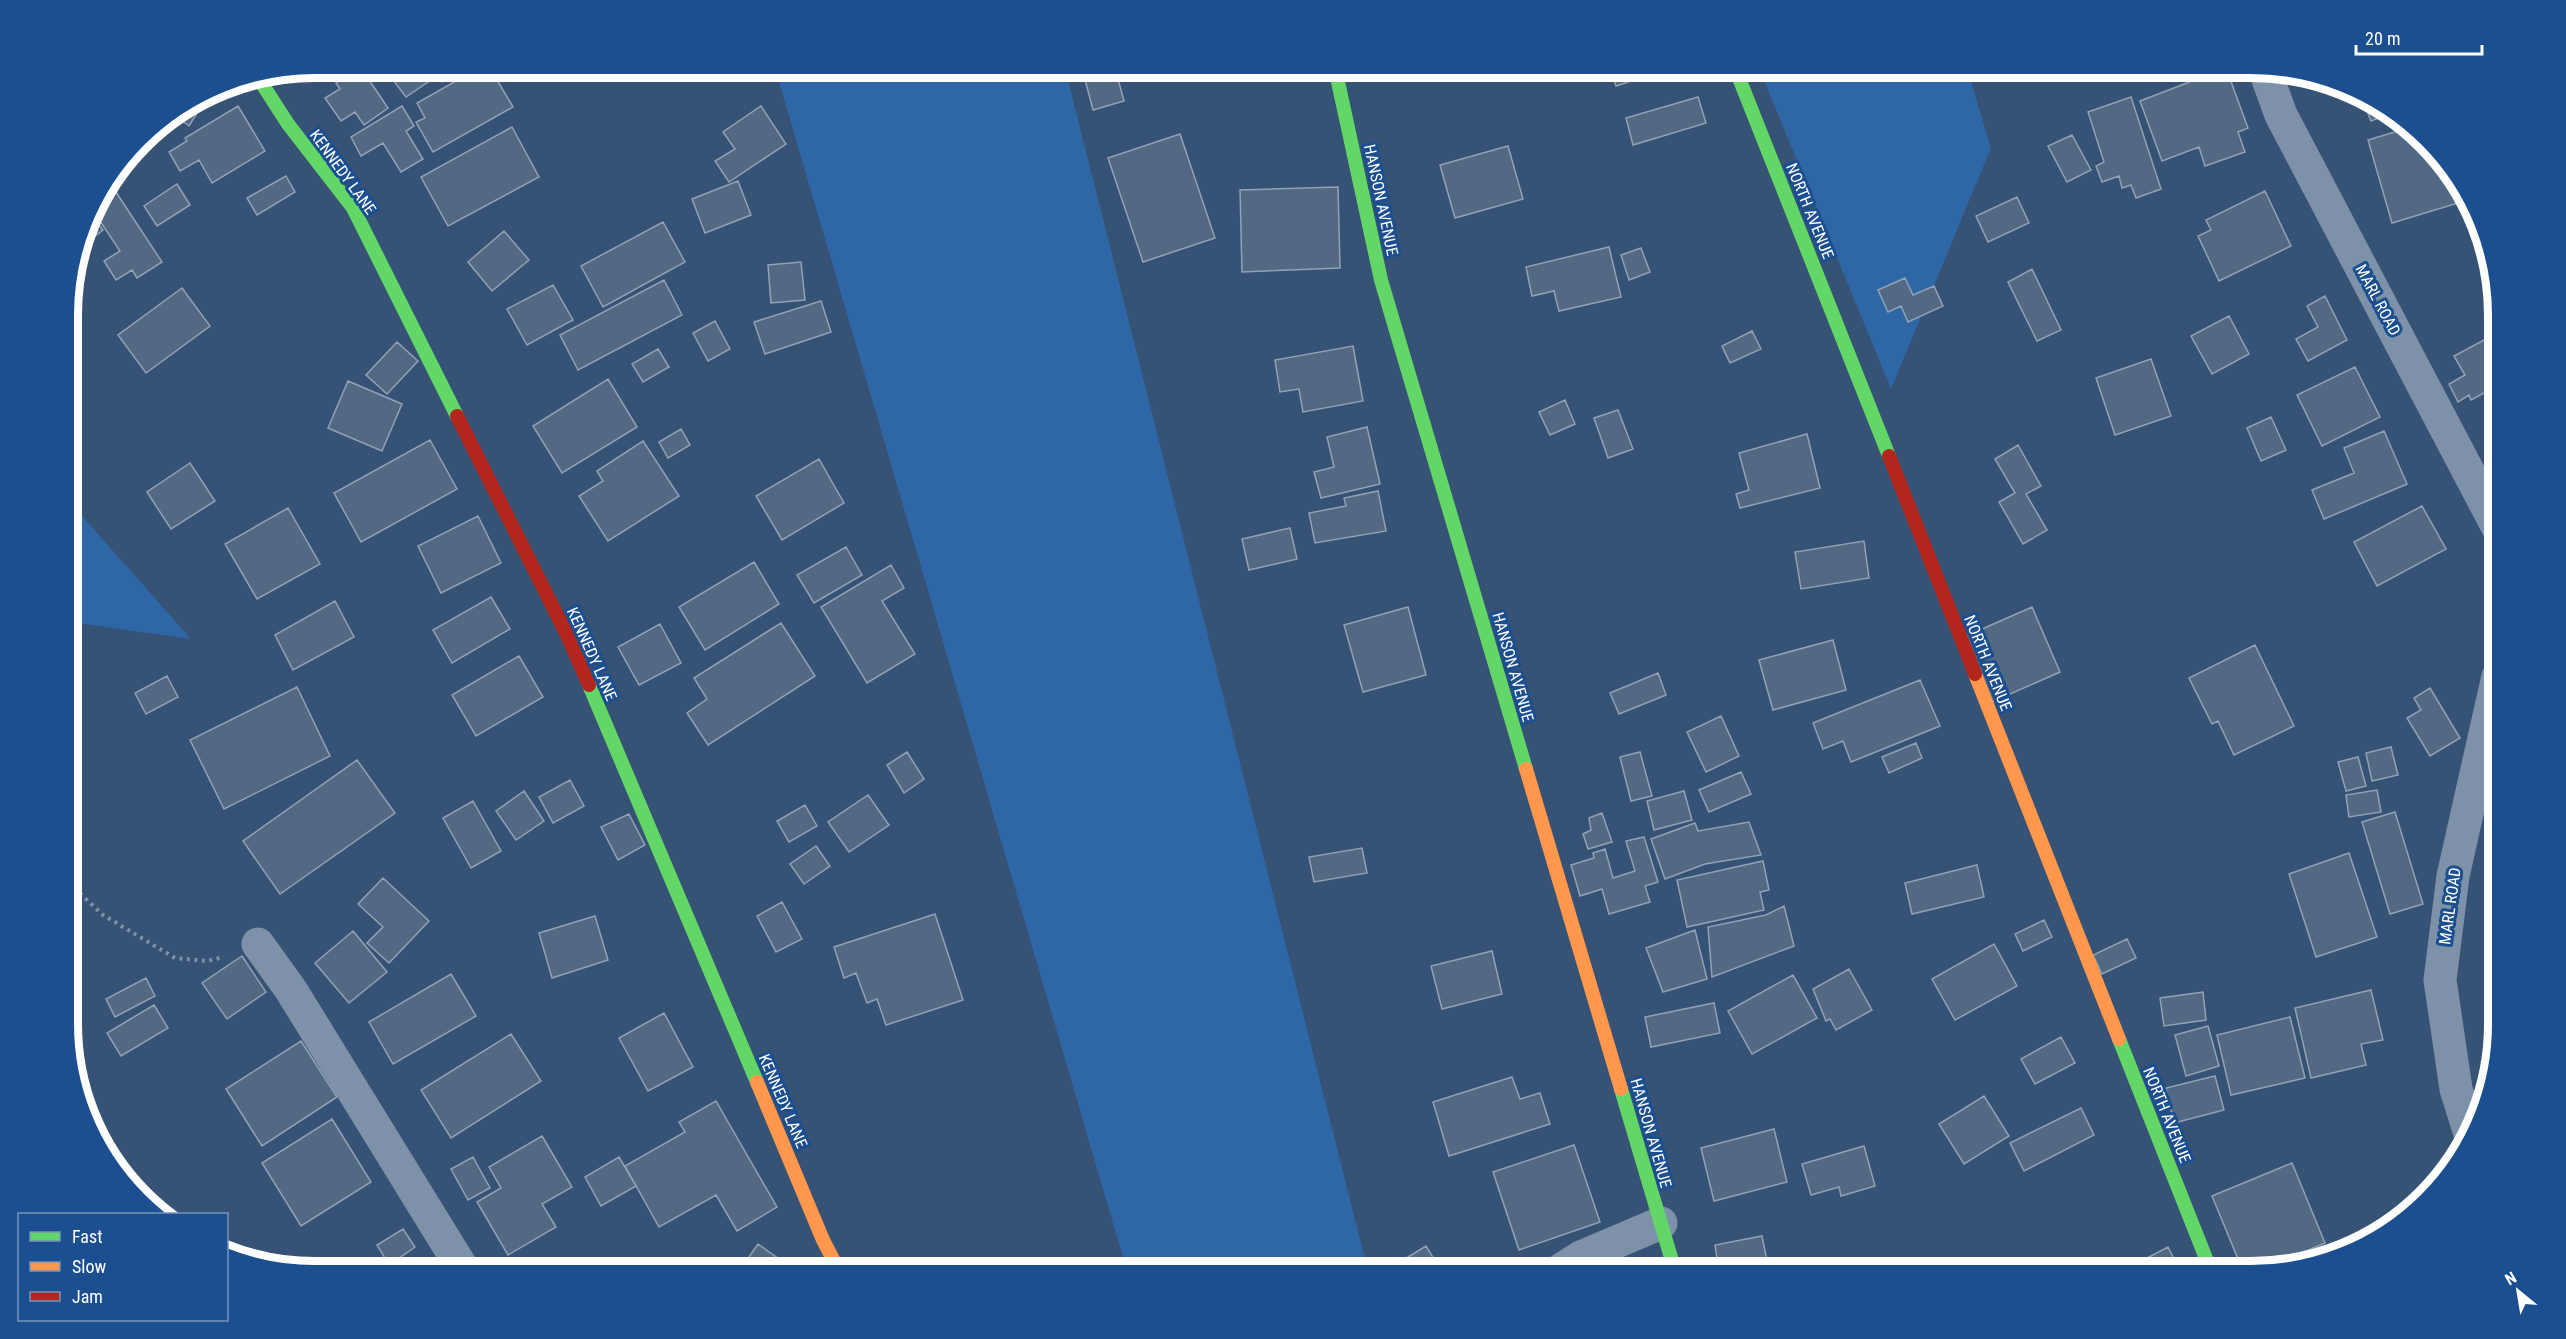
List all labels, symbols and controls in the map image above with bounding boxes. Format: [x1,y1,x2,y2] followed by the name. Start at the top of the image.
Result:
[2356,18,2482,56] scale bar
[2365,28,2400,49] text: 20 m
[306,126,380,218] street label: KENNEDY LANE
[1360,143,1402,257] street label: HANSON AVENUE
[1782,160,1838,262] street label: NORTH AVENUE
[2351,261,2405,339] street label: MARL ROAD
[563,604,621,704] street label: KENNEDY LANE
[1488,610,1538,724] street label: HANSON AVENUE
[1960,612,2016,714] street label: NORTH AVENUE
[2435,866,2465,946] street label: MARL ROAD
[755,1051,811,1151] street label: KENNEDY LANE
[2139,1064,2195,1166] street label: NORTH AVENUE
[1626,1076,1676,1190] street label: HANSON AVENUE
[18,1213,228,1321] legend
[72,1226,103,1247] text: Fast
[72,1256,107,1277] text: Slow
[2488,1261,2548,1321] north arrow
[2502,1268,2520,1289] text: N
[72,1286,103,1307] text: Jam

